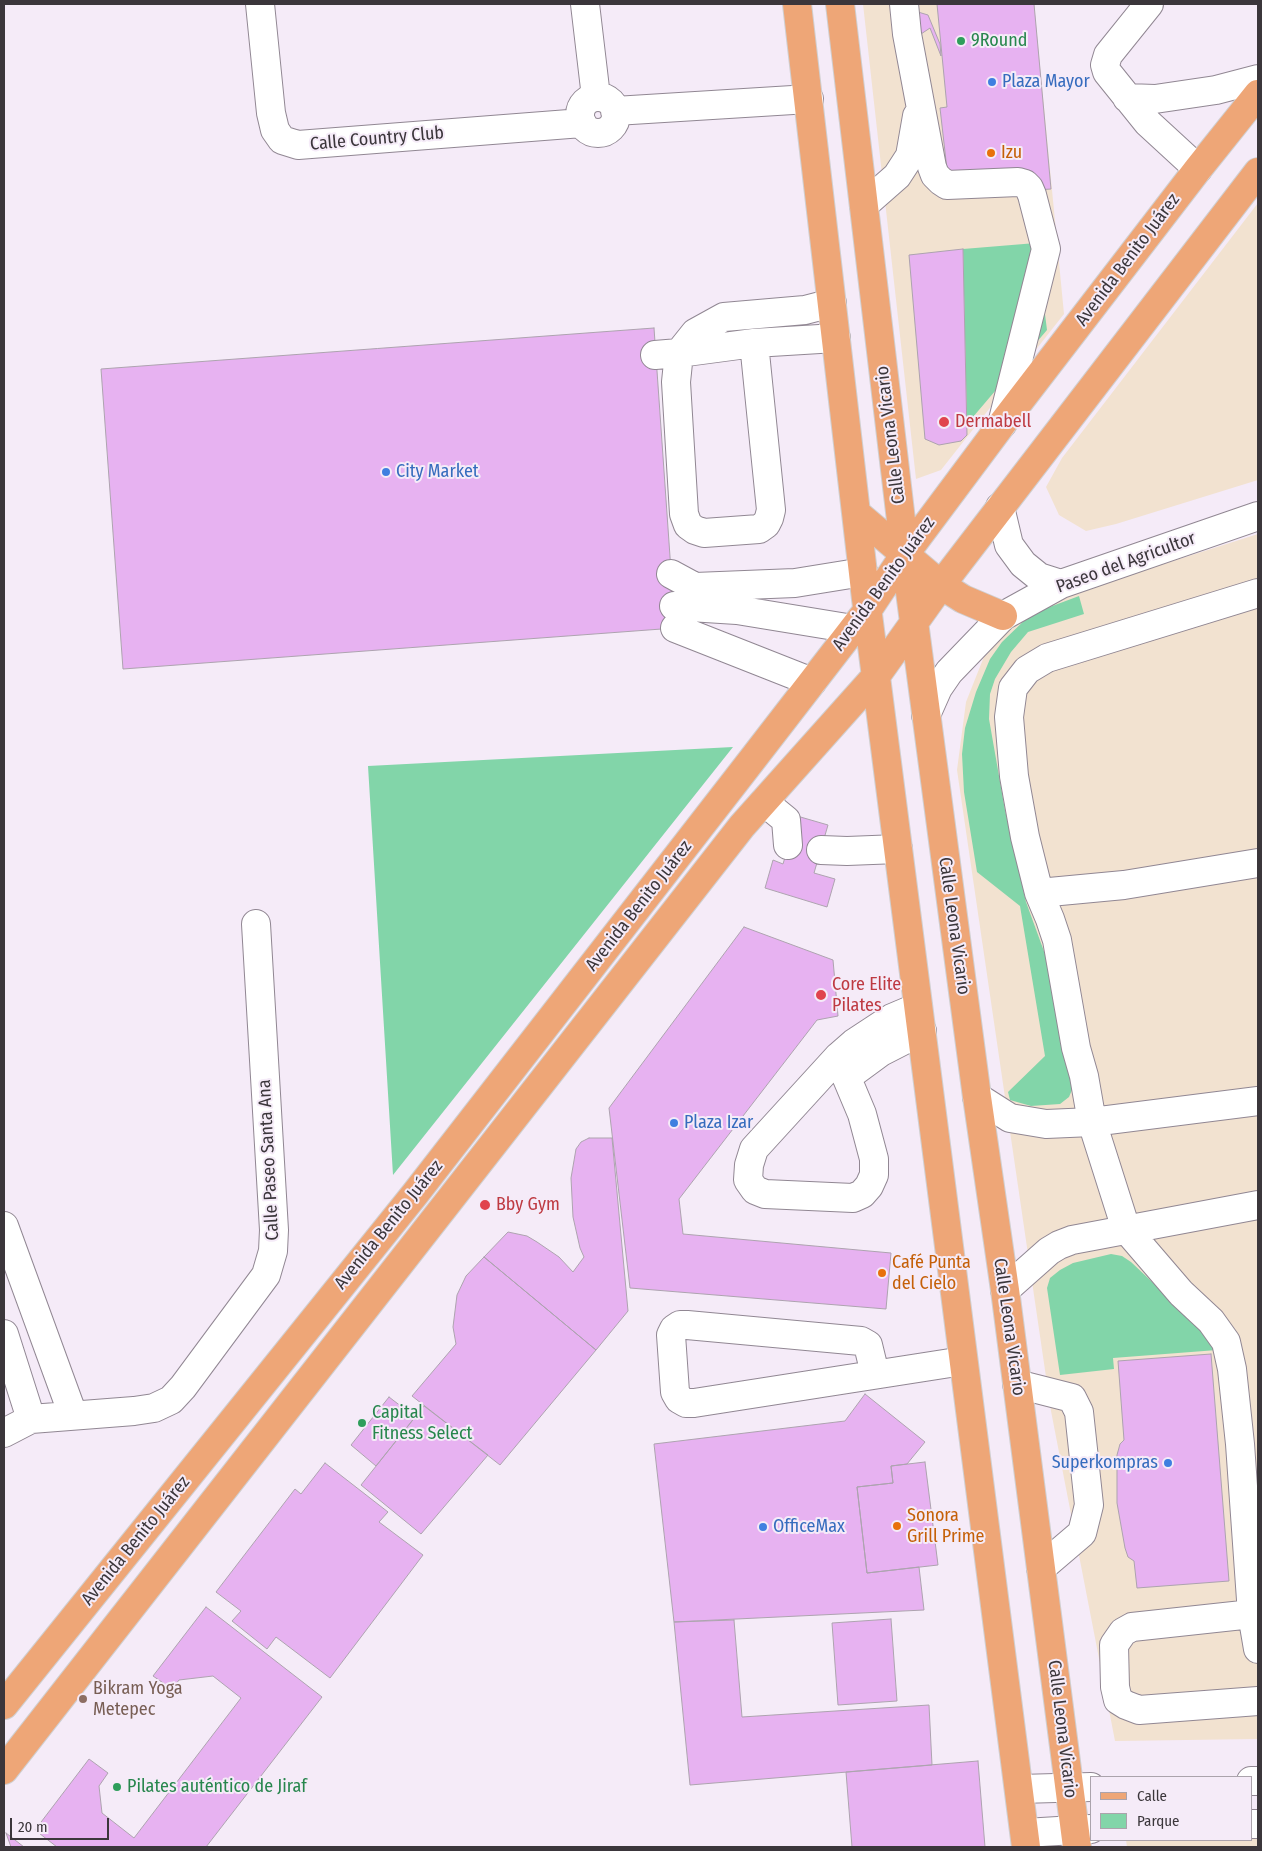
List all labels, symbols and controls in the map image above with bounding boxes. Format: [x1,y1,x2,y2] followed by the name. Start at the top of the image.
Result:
[971,30,1027,52] place label: 9Round
[955,35,967,47] marker: 9Round
[1002,71,1090,93] place label: Plaza Mayor
[986,76,998,88] marker: Plaza Mayor
[309,122,445,156] street label: Calle Country Club
[1001,142,1022,164] place label: Izu
[985,147,997,159] marker: Izu
[1071,190,1185,330] street label: Avenida Benito Juárez
[872,365,910,505] street label: Calle Leona Vicario
[955,411,1031,433] place label: Dermabell
[937,415,951,429] marker: Dermabell
[396,461,479,483] place label: City Market
[380,466,392,478] marker: City Market
[828,513,940,655] street label: Avenida Benito Juárez
[1053,528,1199,598] street label: Paseo del Agricultor
[581,836,697,976] street label: Avenida Benito Juárez
[934,856,974,996] street label: Calle Leona Vicario
[832,974,901,1016] place label: Core Elite Pilates
[814,988,828,1002] marker: Core Elite Pilates
[254,1079,284,1241] street label: Calle Paseo Santa Ana
[684,1112,753,1134] place label: Plaza Izar
[668,1117,680,1129] marker: Plaza Izar
[330,1156,448,1294] street label: Avenida Benito Juárez
[496,1194,560,1216] place label: Bby Gym
[478,1198,492,1212] marker: Bby Gym
[892,1252,971,1294] place label: Café Punta del Cielo
[989,1257,1029,1397] street label: Calle Leona Vicario
[876,1267,888,1279] marker: Café Punta del Cielo
[372,1402,472,1445] place label: Capital Fitness Select
[356,1417,368,1429] marker: Capital Fitness Select
[1052,1452,1158,1474] place label: Superkompras
[1162,1457,1174,1469] marker: Superkompras
[77,1472,195,1610] street label: Avenida Benito Juárez
[907,1505,984,1548] place label: Sonora Grill Prime
[773,1516,845,1538] place label: OfficeMax
[891,1520,903,1532] marker: Sonora Grill Prime
[757,1521,769,1533] marker: OfficeMax
[1043,1659,1081,1799] street label: Calle Leona Vicario
[93,1678,183,1720] place label: Bikram Yoga Metepec
[77,1693,89,1705] marker: Bikram Yoga Metepec
[127,1776,307,1798] place label: Pilates auténtico de Jiraf
[1090,1776,1252,1841] legend
[111,1781,123,1793] marker: Pilates auténtico de Jiraf
[1137,1787,1167,1805] text: Calle
[12,1808,111,1840] scale bar
[1137,1812,1180,1830] text: Parque
[18,1818,48,1836] text: 20 m

